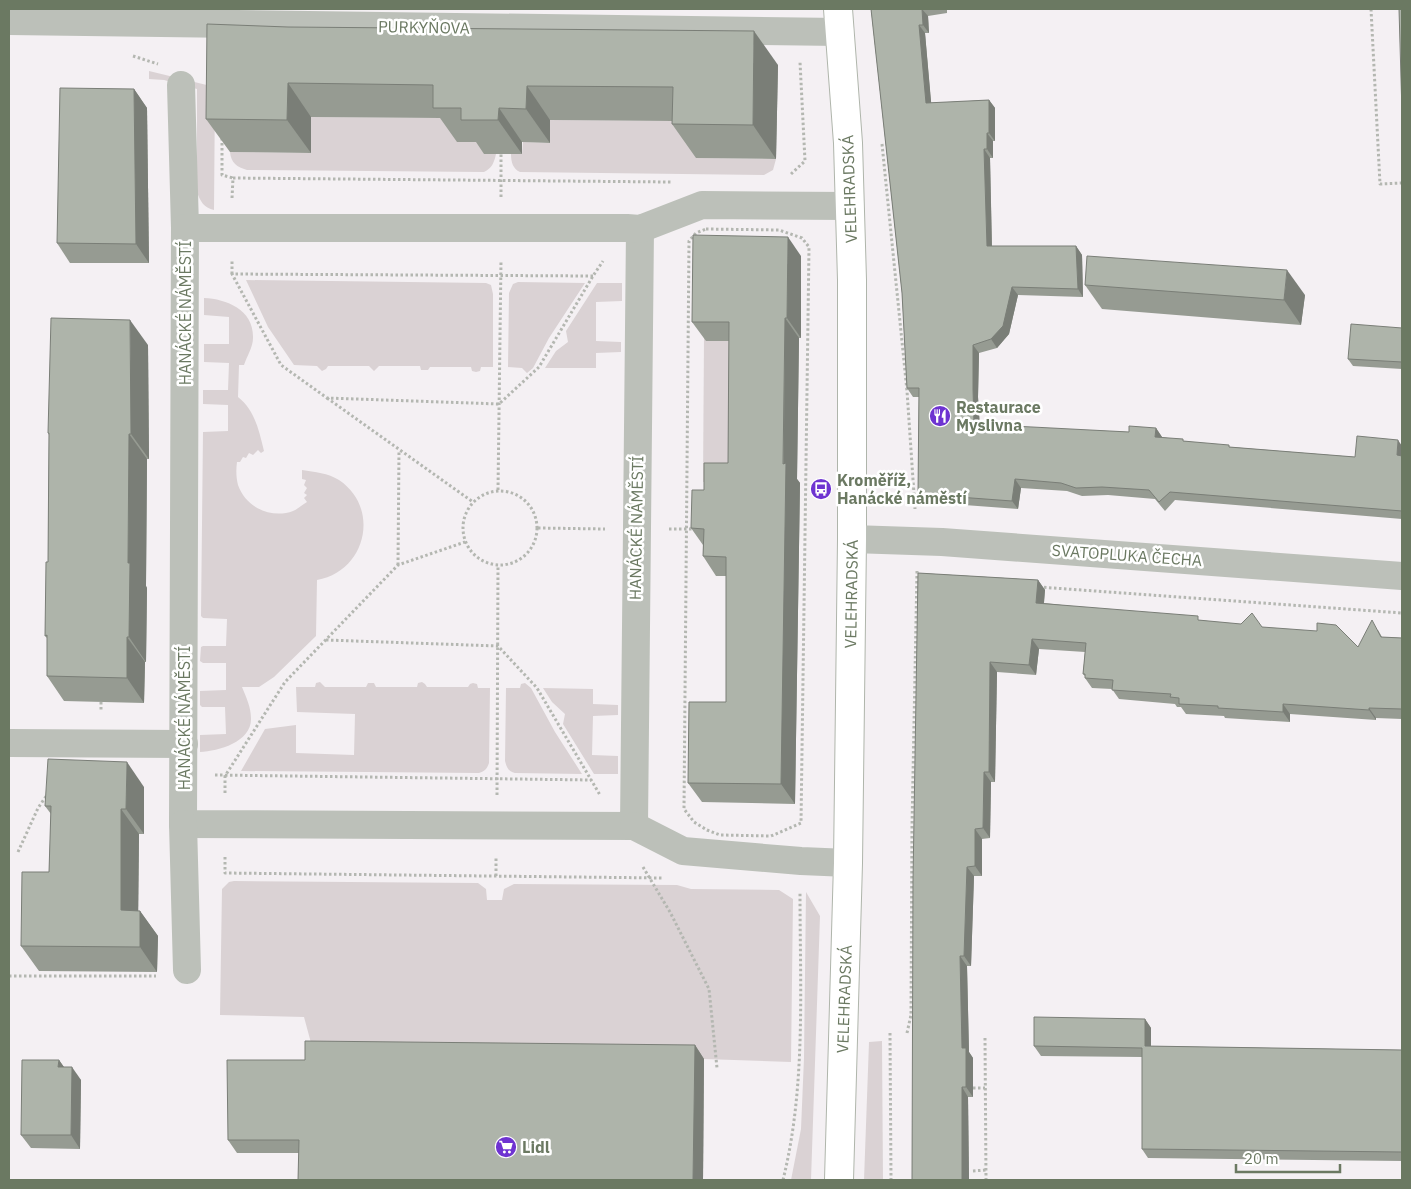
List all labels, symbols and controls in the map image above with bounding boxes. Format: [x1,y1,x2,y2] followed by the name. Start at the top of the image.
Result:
[378,16,470,38] street label: PURKYŇOVA
[836,134,861,244] street label: VELEHRADSKÁ
[174,241,195,385] street label: HANÁCKÉ NÁMĚSTÍ
[956,397,1041,435] place label: Restaurace Myslivna
[928,404,952,428] restaurant icon: Restaurace Myslivna
[624,456,647,600] street label: HANÁCKÉ NÁMĚSTÍ
[837,470,967,508] place label: Kroměříž, Hanácké náměstí
[809,477,833,501] bus stop icon: Kroměříž, Hanácké náměstí
[839,539,862,648] street label: VELEHRADSKÁ
[1051,539,1203,570] street label: SVATOPLUKA ČECHA
[173,646,194,790] street label: HANÁCKÉ NÁMĚSTÍ
[831,944,856,1054] street label: VELEHRADSKÁ
[494,1135,518,1159] supermarket icon: Lidl
[522,1137,550,1157] place label: Lidl
[1236,1142,1340,1174] scale bar
[1244,1149,1279,1168] text: 20 m

